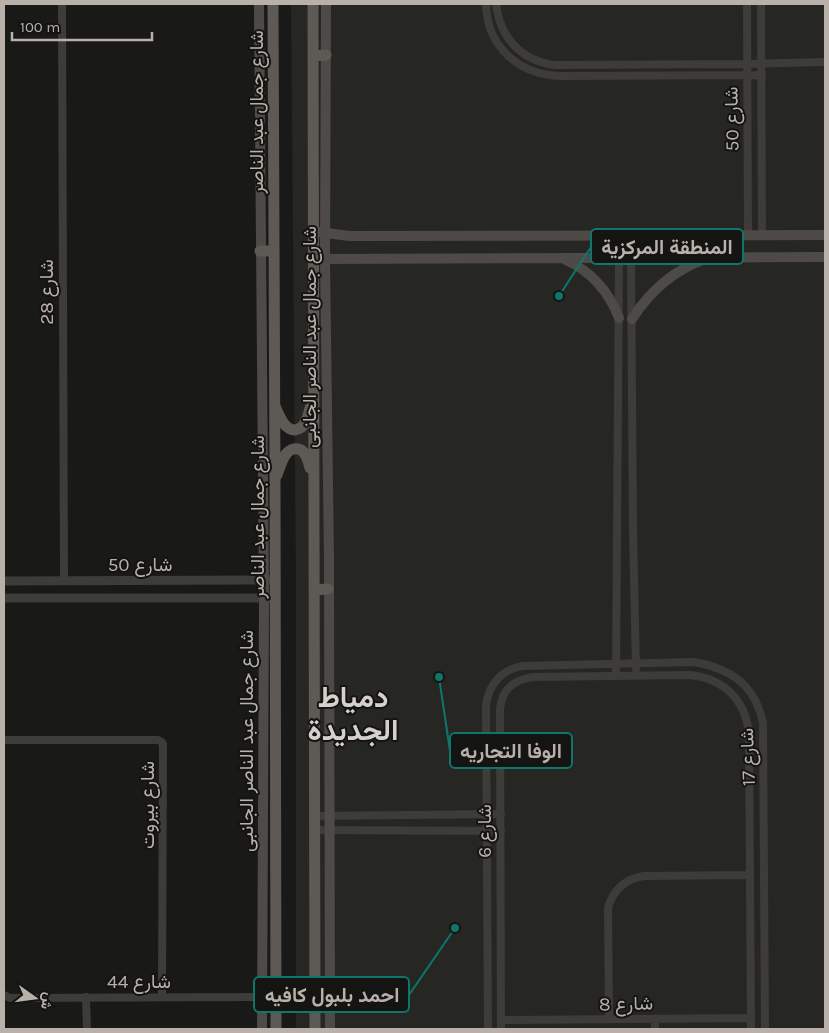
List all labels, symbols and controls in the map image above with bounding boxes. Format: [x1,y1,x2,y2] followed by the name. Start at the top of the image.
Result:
[12,10,152,42] scale bar
[20,18,60,36] text: 100 m
[246,30,269,195] street label: شارع جمال عبد الناصر
[720,86,745,152] street label: شارع 50
[299,226,322,448] street label: شارع جمال عبد الناصر الجانبى
[591,229,743,264] callout: المنطقة المركزية
[601,236,733,260] text: المنطقة المركزية
[36,259,59,325] street label: شارع 28
[247,435,270,600] street label: شارع جمال عبد الناصر
[108,554,172,577] street label: شارع 50
[236,630,259,852] street label: شارع جمال عبد الناصر الجانبى
[308,680,398,747] district label: دمياط الجديدة
[736,728,761,786] street label: شارع 17
[450,733,572,768] callout: الوفا التجاريه
[460,740,562,764] text: الوفا التجاريه
[137,761,160,849] street label: شارع بيروت
[474,804,497,858] street label: شارع 6
[107,971,171,994] street label: شارع 44
[10,973,60,1023] north arrow
[254,977,409,1012] callout: احمد بلبول كافيه
[265,984,399,1008] text: احمد بلبول كافيه
[37,991,57,1011] text: ش
[599,993,653,1016] street label: شارع 8

